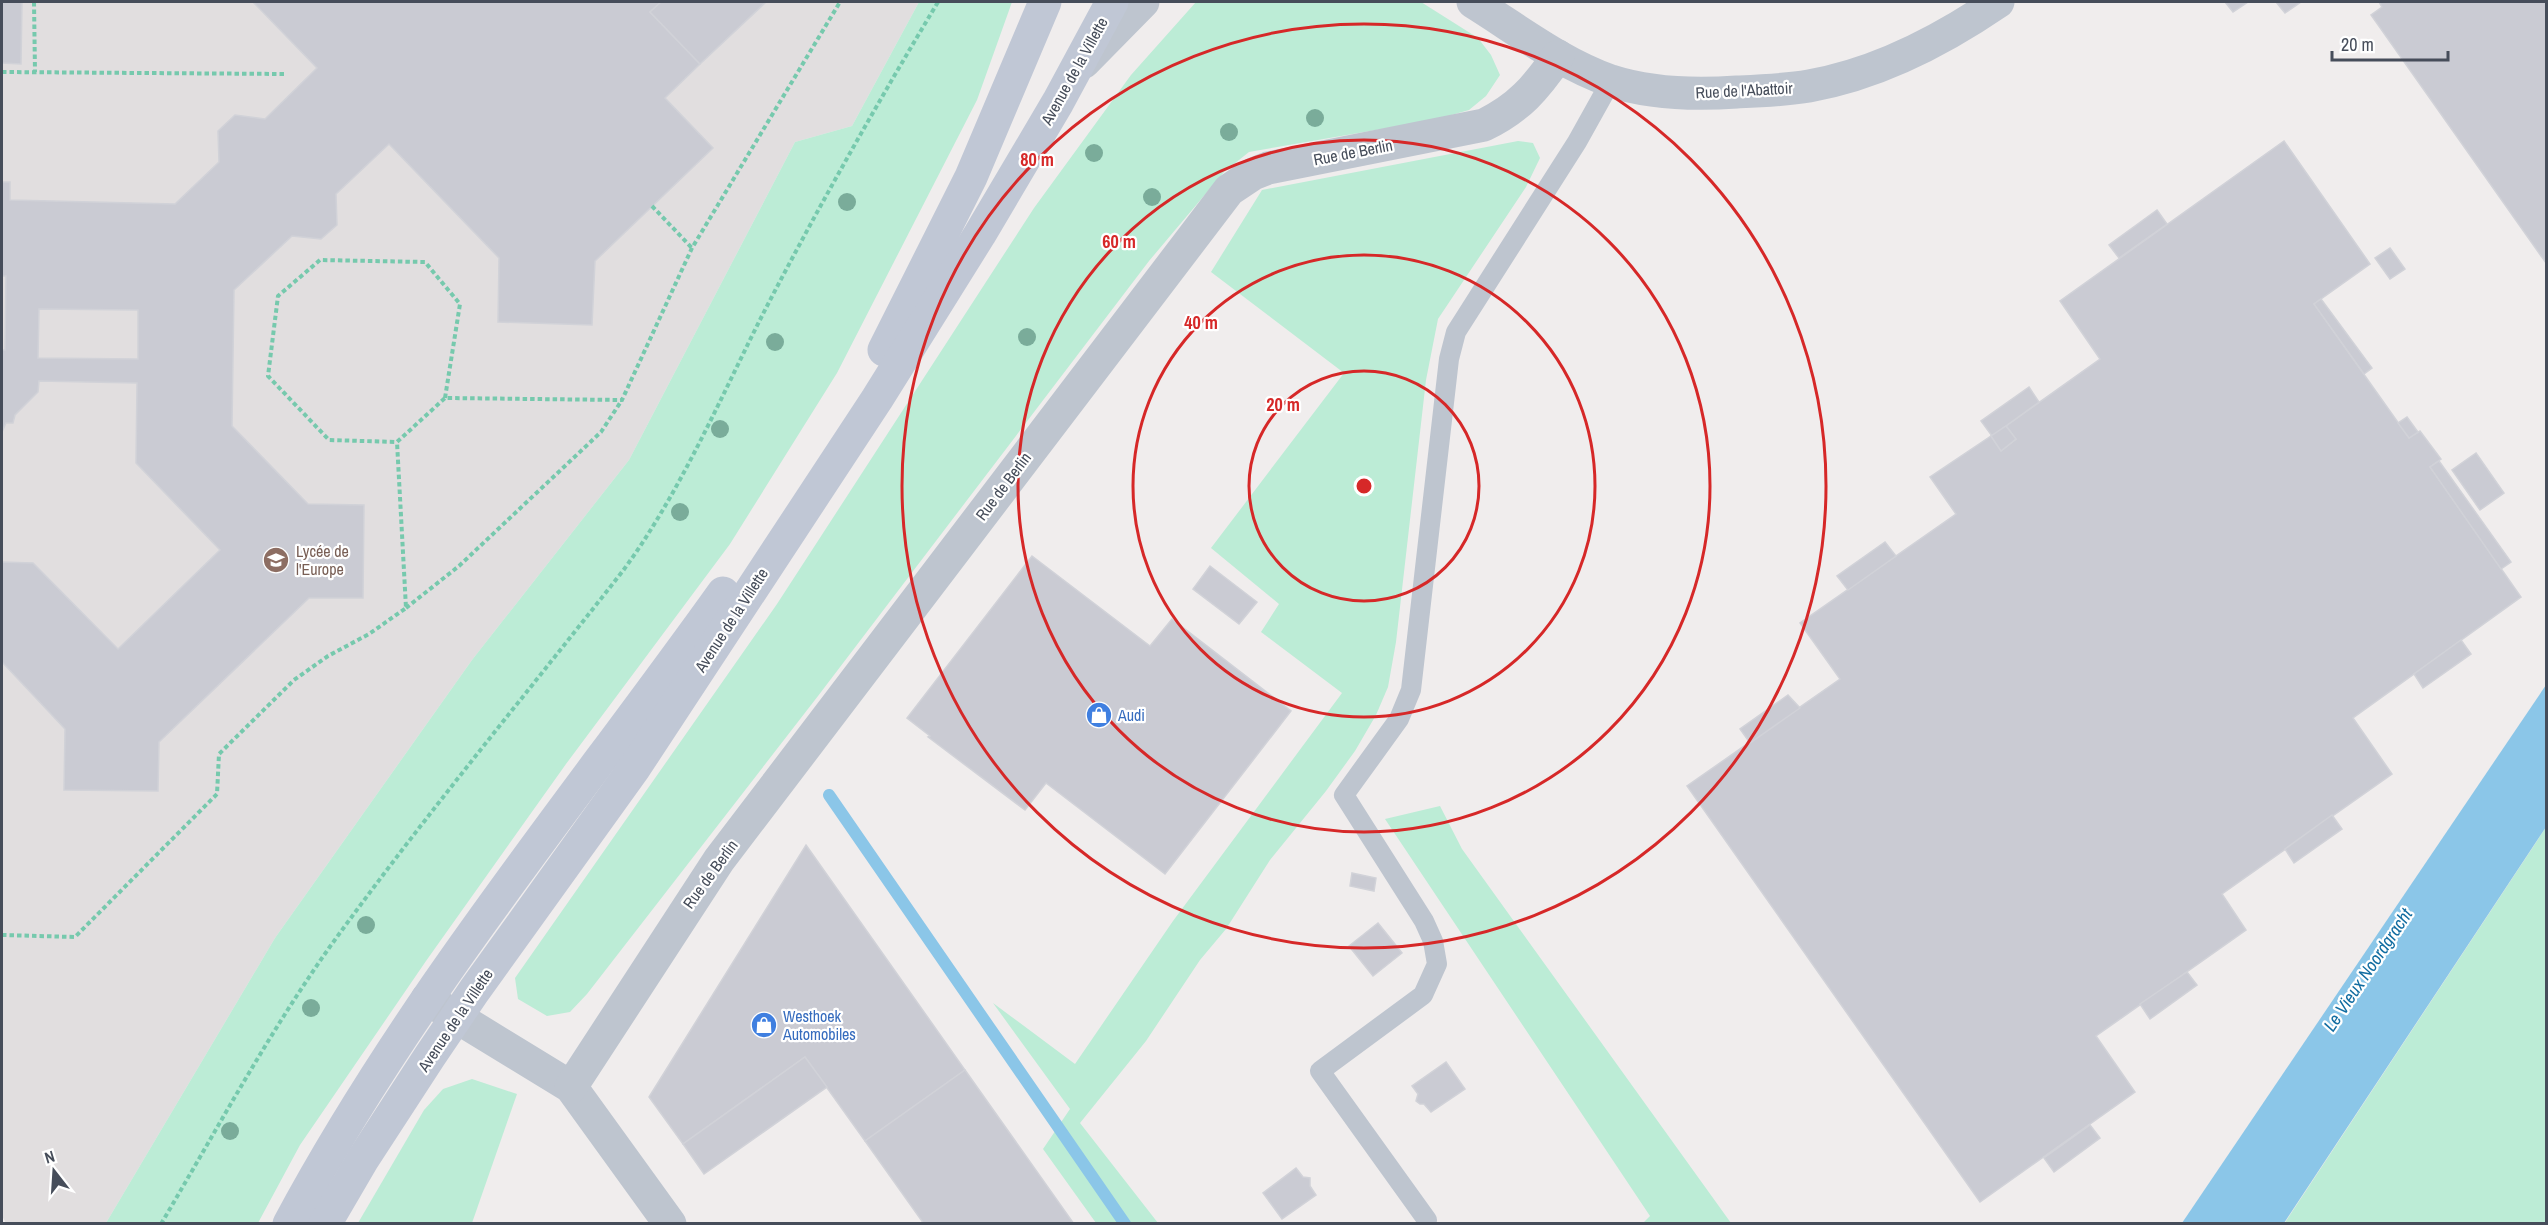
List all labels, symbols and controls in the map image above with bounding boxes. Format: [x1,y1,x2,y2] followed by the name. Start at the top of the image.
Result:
[1035,13,1113,130] street label: Avenue de la Villette
[2332,24,2448,62] scale bar
[2341,32,2374,57] text: 20 m
[1695,76,1794,104] street label: Rue de l'Abattoir
[1312,134,1394,170] street label: Rue de Berlin
[1020,147,1054,172] text: 80 m
[1102,229,1136,254] text: 60 m
[1184,310,1218,335] text: 40 m
[1266,392,1300,417] text: 20 m
[970,447,1036,525] street label: Rue de Berlin
[1354,476,1374,496] centre of rings
[296,540,349,580] place label: Lycée de l'Europe
[261,545,291,575] school or university icon: Lycée de l'Europe
[689,564,773,677] street label: Avenue de la Villette
[1084,700,1114,730] shop icon: Audi
[1117,704,1145,726] place label: Audi
[678,835,742,913] street label: Rue de Berlin
[2317,903,2419,1036] water label: Le Vieux Noordgracht
[412,964,498,1077] street label: Avenue de la Villette
[782,1005,856,1045] place label: Westhoek Automobiles
[749,1010,779,1040] shop icon: Westhoek Automobiles
[24,1141,84,1201] north arrow
[42,1145,57,1169] text: N

